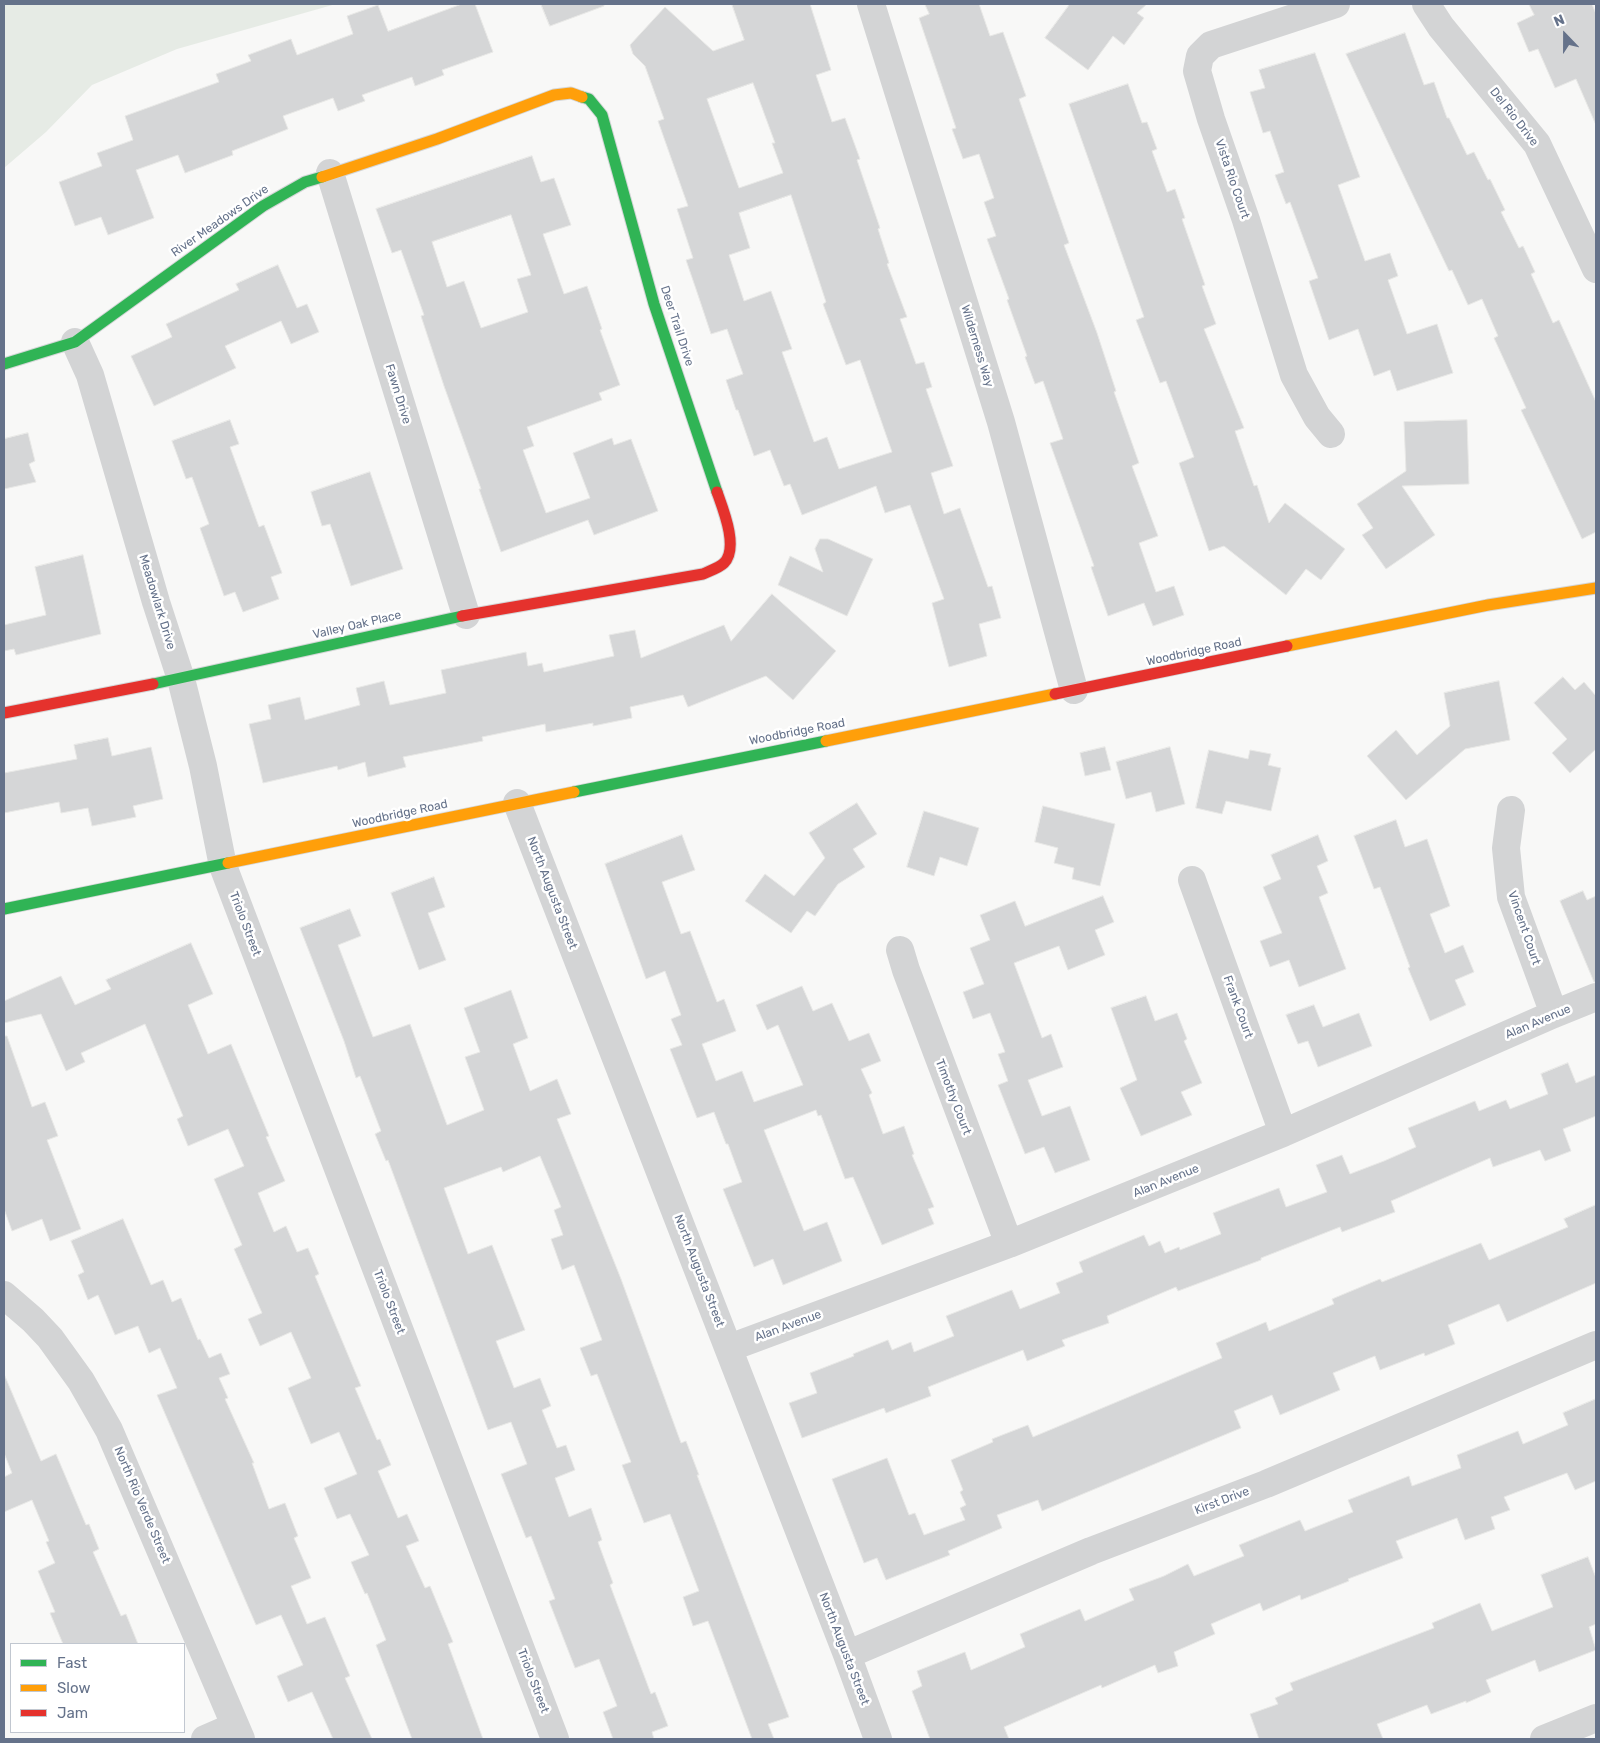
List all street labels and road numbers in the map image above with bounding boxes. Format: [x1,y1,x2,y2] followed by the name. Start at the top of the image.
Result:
[1487,85,1541,149] street label: Del Rio Drive
[1212,137,1252,221] street label: Vista Rio Court
[169,182,271,260] street label: River Meadows Drive
[657,284,697,368] street label: Deer Trail Drive
[958,303,996,389] street label: Wilderness Way
[382,362,414,426] street label: Fawn Drive
[136,553,178,651] street label: Meadowlark Drive
[311,608,403,642] street label: Valley Oak Place
[1145,635,1243,669] street label: Woodbridge Road
[748,716,846,748] street label: Woodbridge Road
[351,797,449,831] street label: Woodbridge Road
[524,835,580,951] street label: North Augusta Street
[1505,889,1543,967] street label: Vincent Court
[226,890,264,958] street label: Triolo Street
[1220,974,1256,1040] street label: Frank Court
[1503,1002,1573,1042] street label: Alan Avenue
[932,1057,974,1137] street label: Timothy Court
[1131,1161,1201,1201] street label: Alan Avenue
[671,1213,727,1329] street label: North Augusta Street
[370,1268,408,1336] street label: Triolo Street
[753,1307,823,1345] street label: Alan Avenue
[111,1445,173,1565] street label: North Rio Verde Street
[1193,1484,1251,1518] street label: Kirst Drive
[816,1591,872,1707] street label: North Augusta Street
[514,1647,552,1715] street label: Triolo Street

